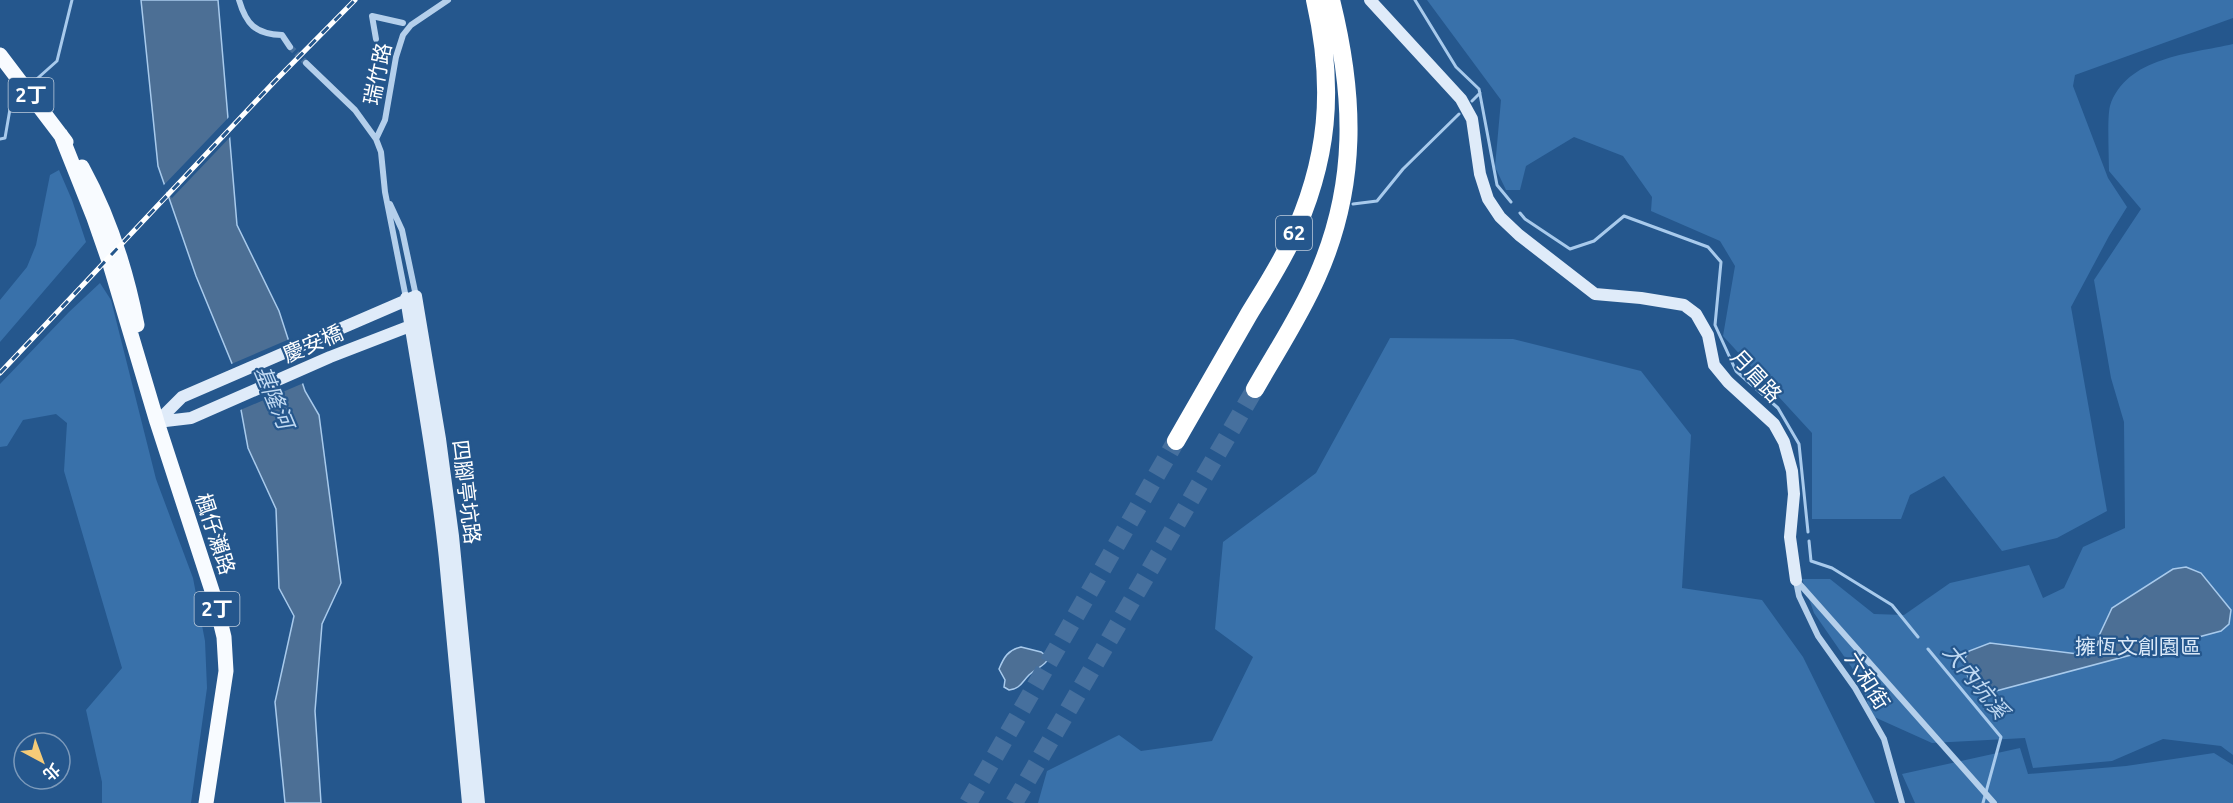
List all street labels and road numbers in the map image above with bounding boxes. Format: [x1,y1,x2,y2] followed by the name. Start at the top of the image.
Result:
[359,40,395,107] street label: 瑞竹路
[9,78,54,112] road number: 2丁
[1276,216,1312,250] road number: 62
[279,320,346,366] street label: 慶安橋
[1726,344,1787,407] street label: 月眉路
[449,438,485,545] street label: 四腳亭坑路
[192,490,240,577] street label: 楓仔瀨路
[194,592,240,626] road number: 2丁
[1841,647,1895,714] street label: 六和街

